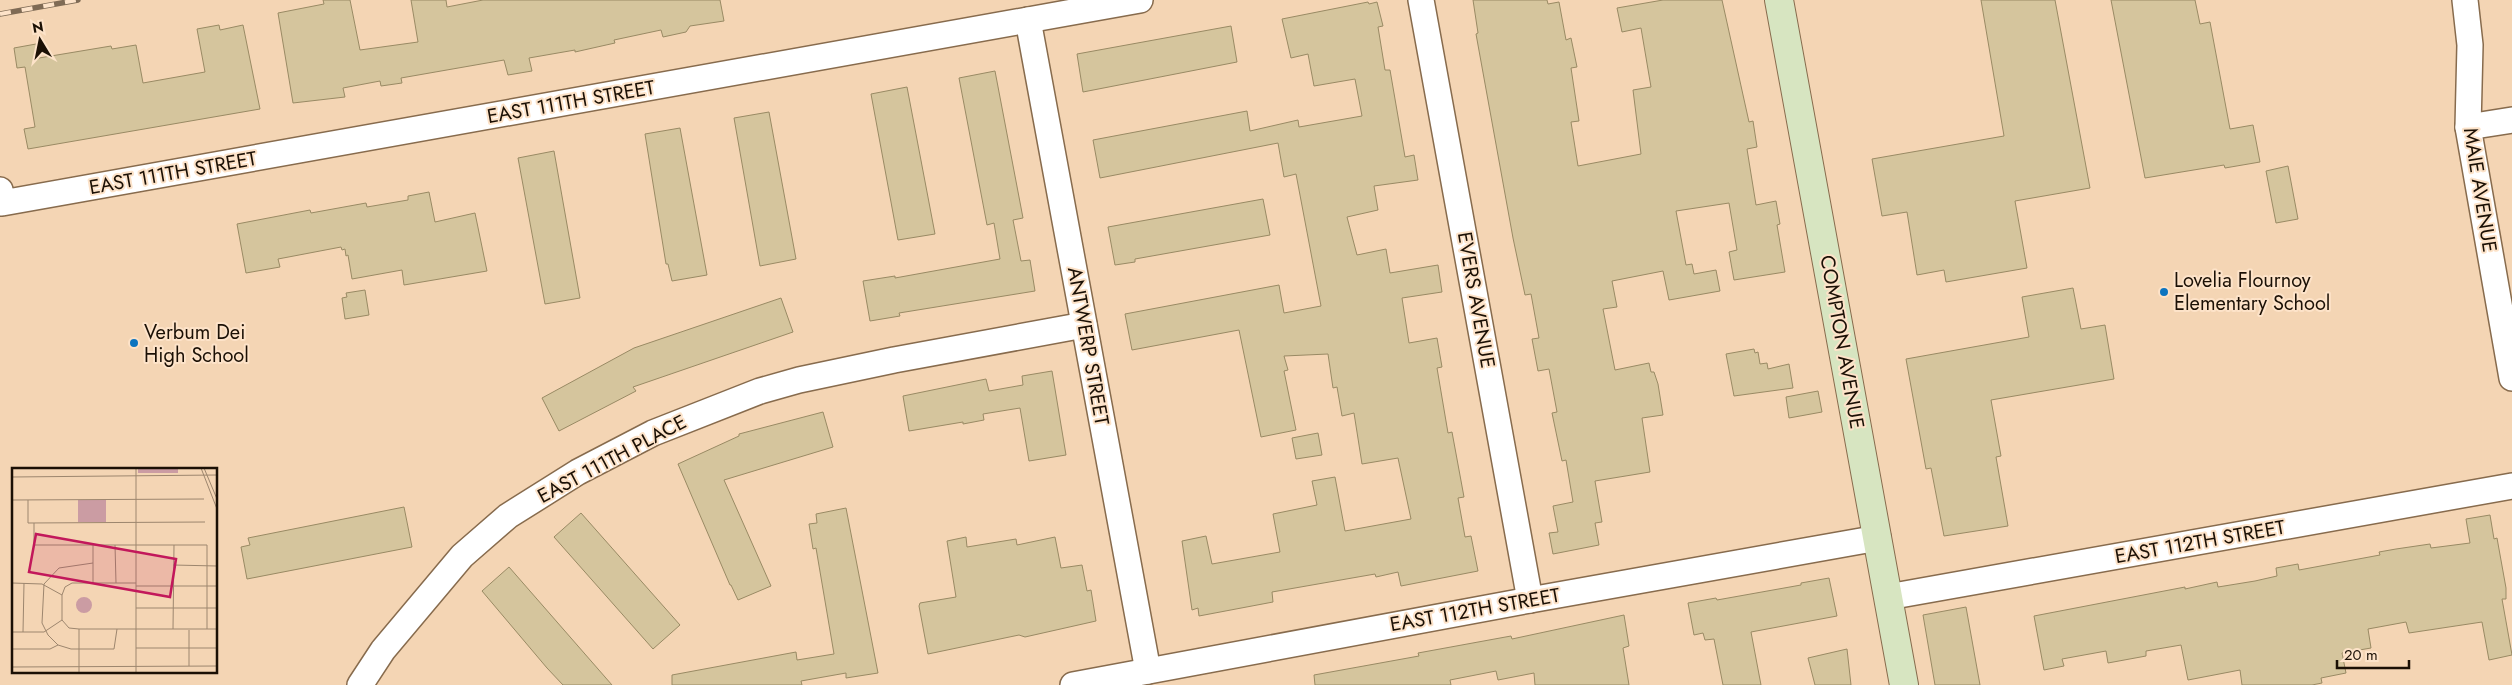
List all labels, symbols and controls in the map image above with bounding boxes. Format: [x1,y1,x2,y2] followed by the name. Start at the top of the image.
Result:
[15,15,65,65] north arrow
[31,16,45,38] text: N
[485,73,658,131] street label: EAST 111TH STREET
[2456,126,2504,254] street label: MAIE AVENUE
[87,144,260,202] street label: EAST 111TH STREET
[1450,230,1502,370] street label: EVERS AVENUE
[1812,253,1872,431] street label: COMPTON AVENUE
[1060,265,1116,428] street label: ANTWERP STREET
[2174,266,2330,318] place label: Lovelia Flournoy Elementary School
[2158,286,2170,298] marker: Lovelia Flournoy Elementary School
[144,318,249,370] place label: Verbum Dei High School
[128,337,140,349] marker: Verbum Dei High School
[532,407,692,511] street label: EAST 111TH PLACE
[12,468,218,672] inset map
[2113,513,2288,571] street label: EAST 112TH STREET
[1388,581,1563,639] street label: EAST 112TH STREET
[2337,638,2410,670] scale bar
[2344,644,2378,666] text: 20 m

